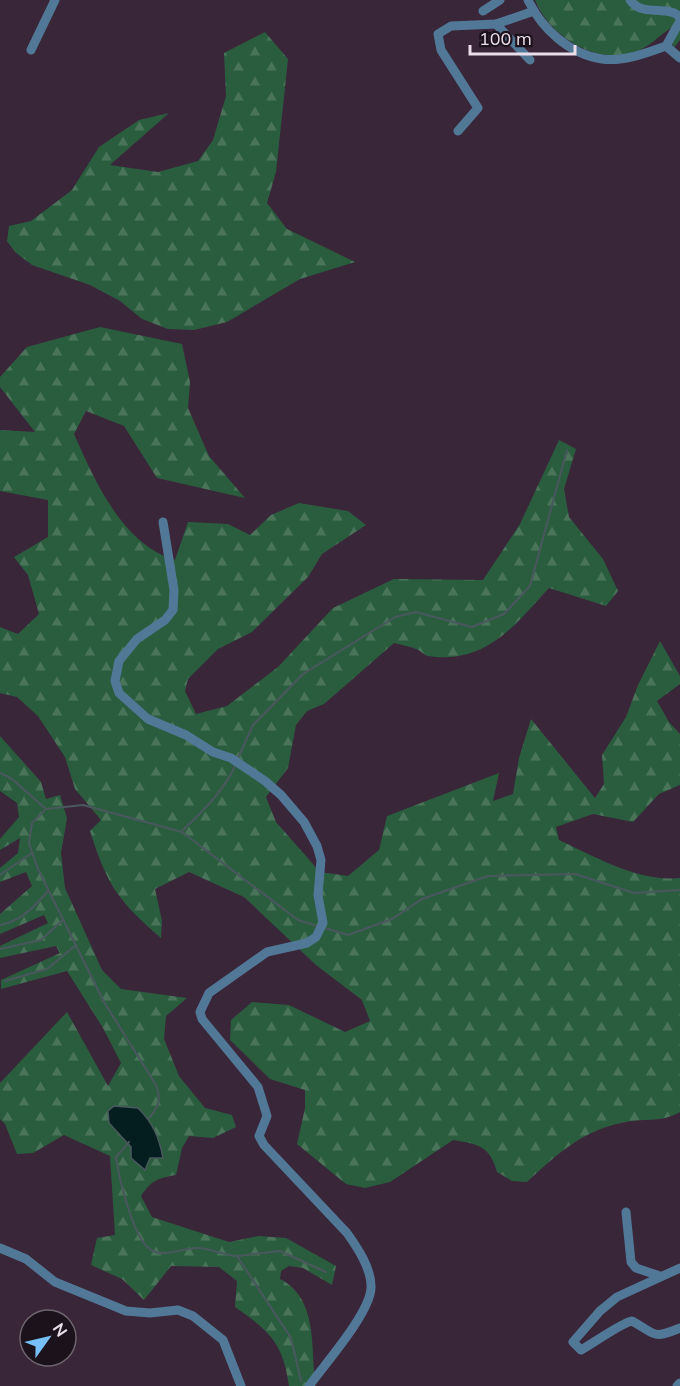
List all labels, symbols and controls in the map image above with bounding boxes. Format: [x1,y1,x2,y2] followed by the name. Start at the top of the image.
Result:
[470,18,575,56] scale bar
[479,27,532,50] text: 100 m
[18,1308,78,1368] north arrow
[49,1319,72,1340] text: N

